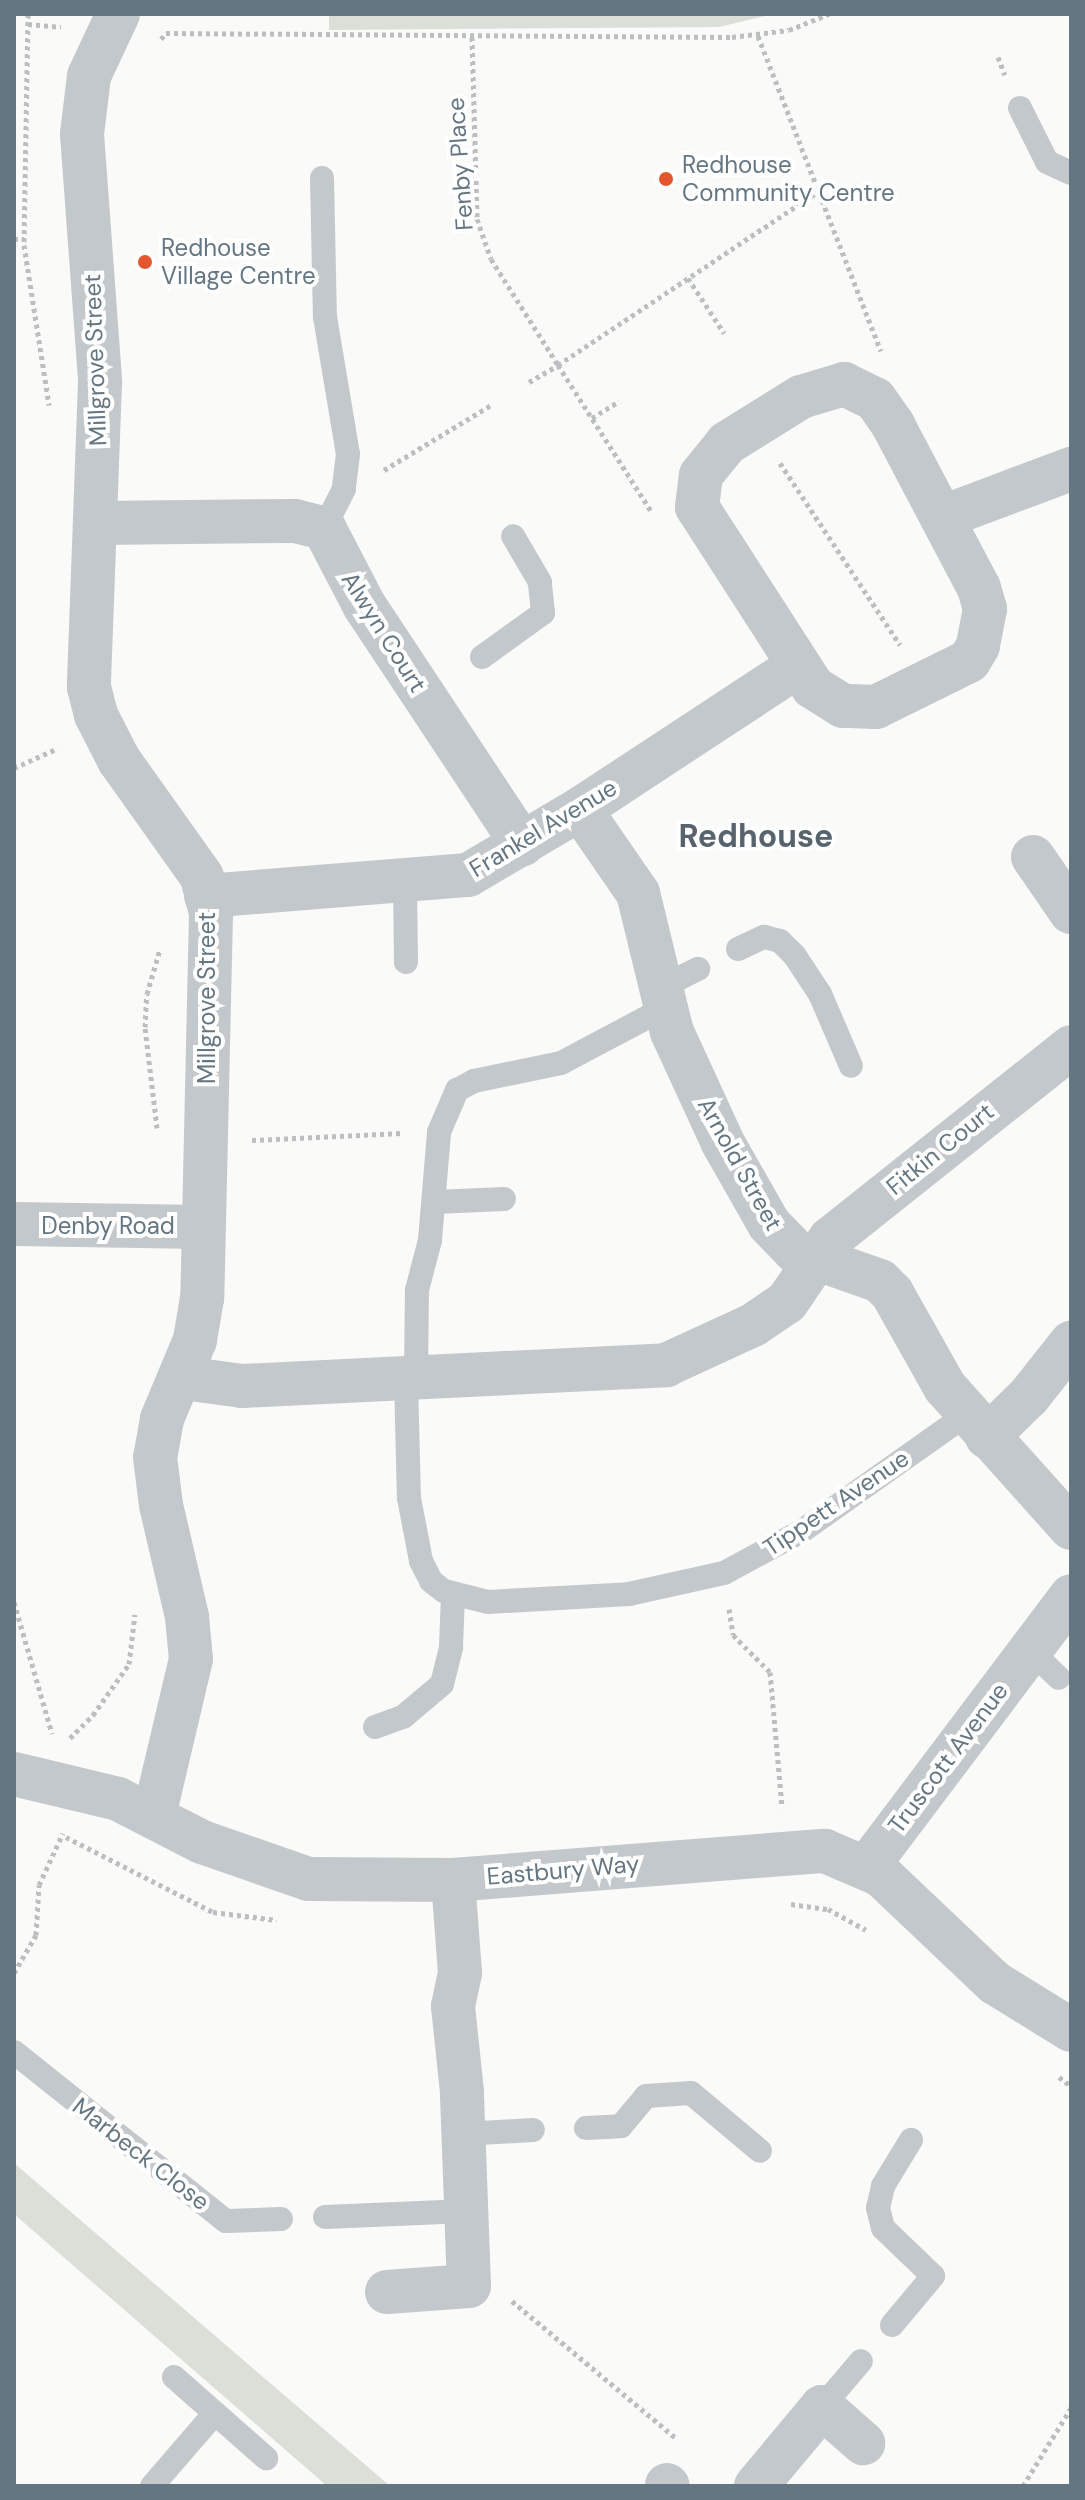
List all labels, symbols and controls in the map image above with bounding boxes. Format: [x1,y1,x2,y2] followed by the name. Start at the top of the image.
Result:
[441,97,479,231] street label: Fenby Place
[682,151,895,207] place label: Redhouse Community Centre
[657,170,675,188] marker: Redhouse Community Centre
[161,234,316,290] place label: Redhouse Village Centre
[136,253,154,271] marker: Redhouse Village Centre
[78,273,112,447] street label: Millgrove Street
[336,566,432,698] street label: Alwyn Court
[464,773,622,883] street label: Frankel Avenue
[679,817,833,855] district label: Redhouse
[193,912,221,1084] street label: Millgrove Street
[692,1092,788,1236] street label: Arnold Street
[881,1097,999,1201] street label: Fitkin Court
[41,1212,175,1240] street label: Denby Road
[758,1444,914,1562] street label: Tippett Avenue
[882,1677,1014,1839] street label: Truscott Avenue
[486,1849,640,1891] street label: Eastbury Way
[67,2092,215,2216] street label: Marbeck Close

